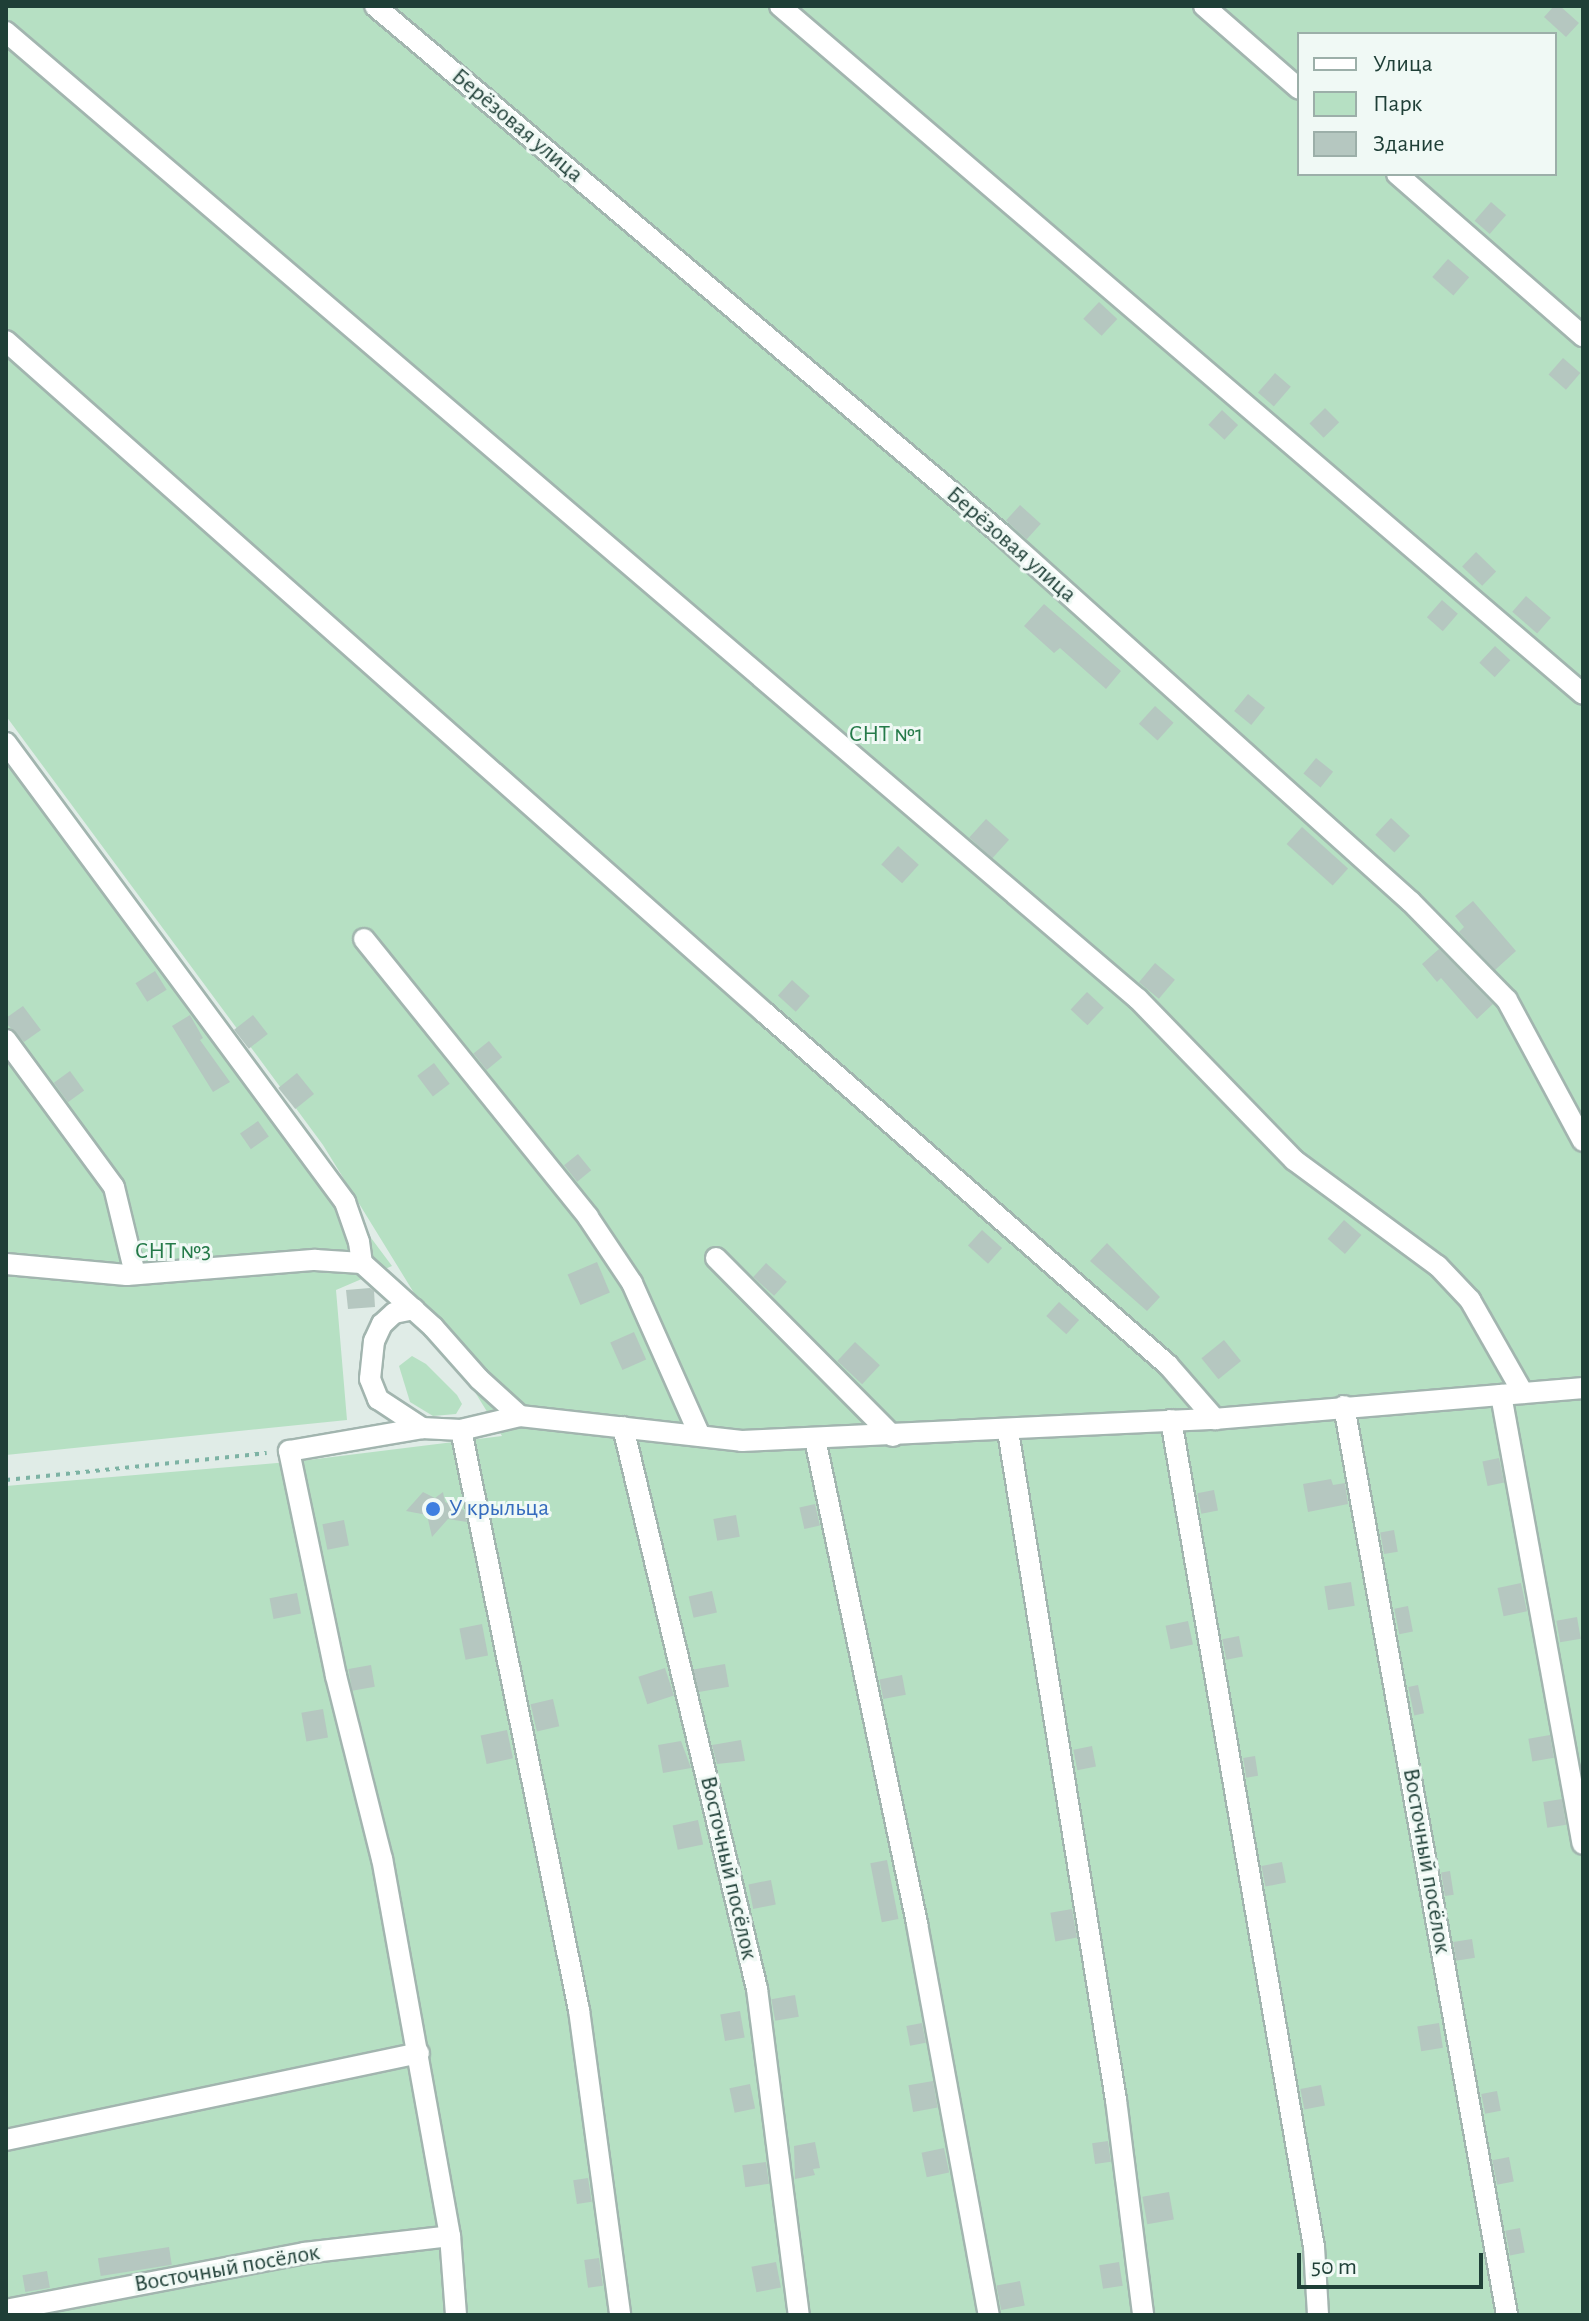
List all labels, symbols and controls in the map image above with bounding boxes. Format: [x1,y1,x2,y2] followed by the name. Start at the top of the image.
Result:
[1297,32,1557,176] legend
[1373,52,1433,76] text: Улица
[445,63,589,189] street label: Берёзовая улица
[1373,92,1422,116] text: Парк
[1373,132,1444,156] text: Здание
[940,481,1082,609] street label: Берёзовая улица
[849,721,923,749] park label: СНТ №1
[135,1238,211,1266] park label: СНТ №3
[449,1495,549,1523] place label: У крыльца
[424,1500,442,1518] marker: У крыльца
[1396,1766,1456,1956] street label: Восточный посёлок
[693,1773,763,1963] street label: Восточный посёлок
[1301,2237,1487,2287] scale bar
[132,2239,322,2299] street label: Восточный посёлок
[1311,2255,1357,2279] text: 50 m

